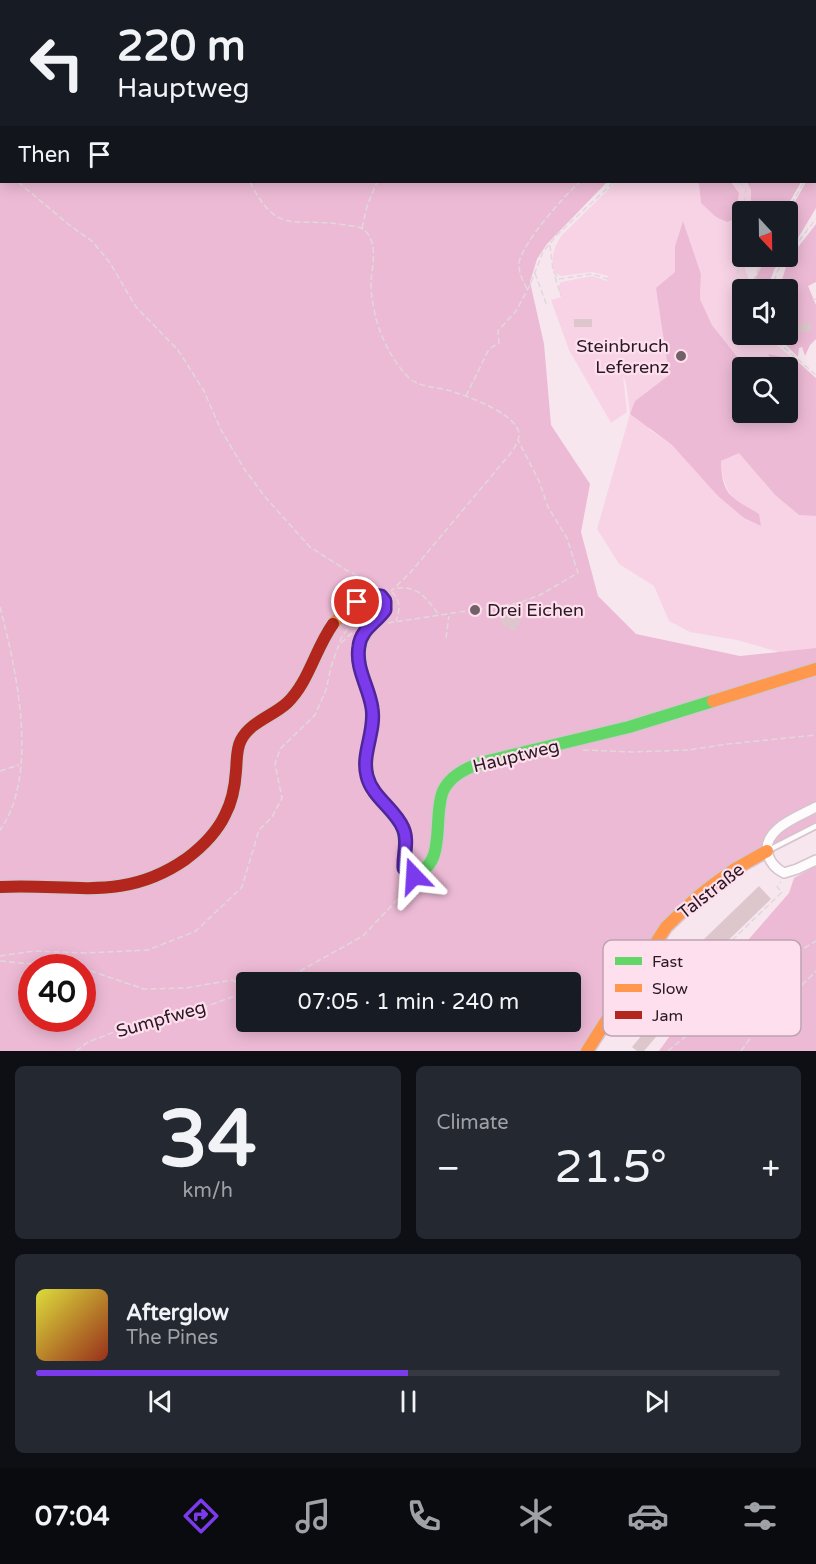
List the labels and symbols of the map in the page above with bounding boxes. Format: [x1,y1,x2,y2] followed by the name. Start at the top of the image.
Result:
[732,201,798,267] north arrow
[576,335,669,378] place label: Steinbruch Leferenz
[674,349,688,363] marker: Steinbruch Leferenz
[331,576,382,627] pin
[487,599,584,621] place label: Drei Eichen
[468,603,482,617] marker: Drei Eichen
[470,735,562,777] street label: Hauptweg
[382,844,446,908] position arrow
[674,858,748,924] street label: Talstraße
[603,940,801,1036] legend
[652,952,683,972] text: Fast
[18,954,96,1032] speed limit sign: 40
[652,979,688,999] text: Slow
[114,996,208,1042] street label: Sumpfweg
[652,1006,683,1026] text: Jam

